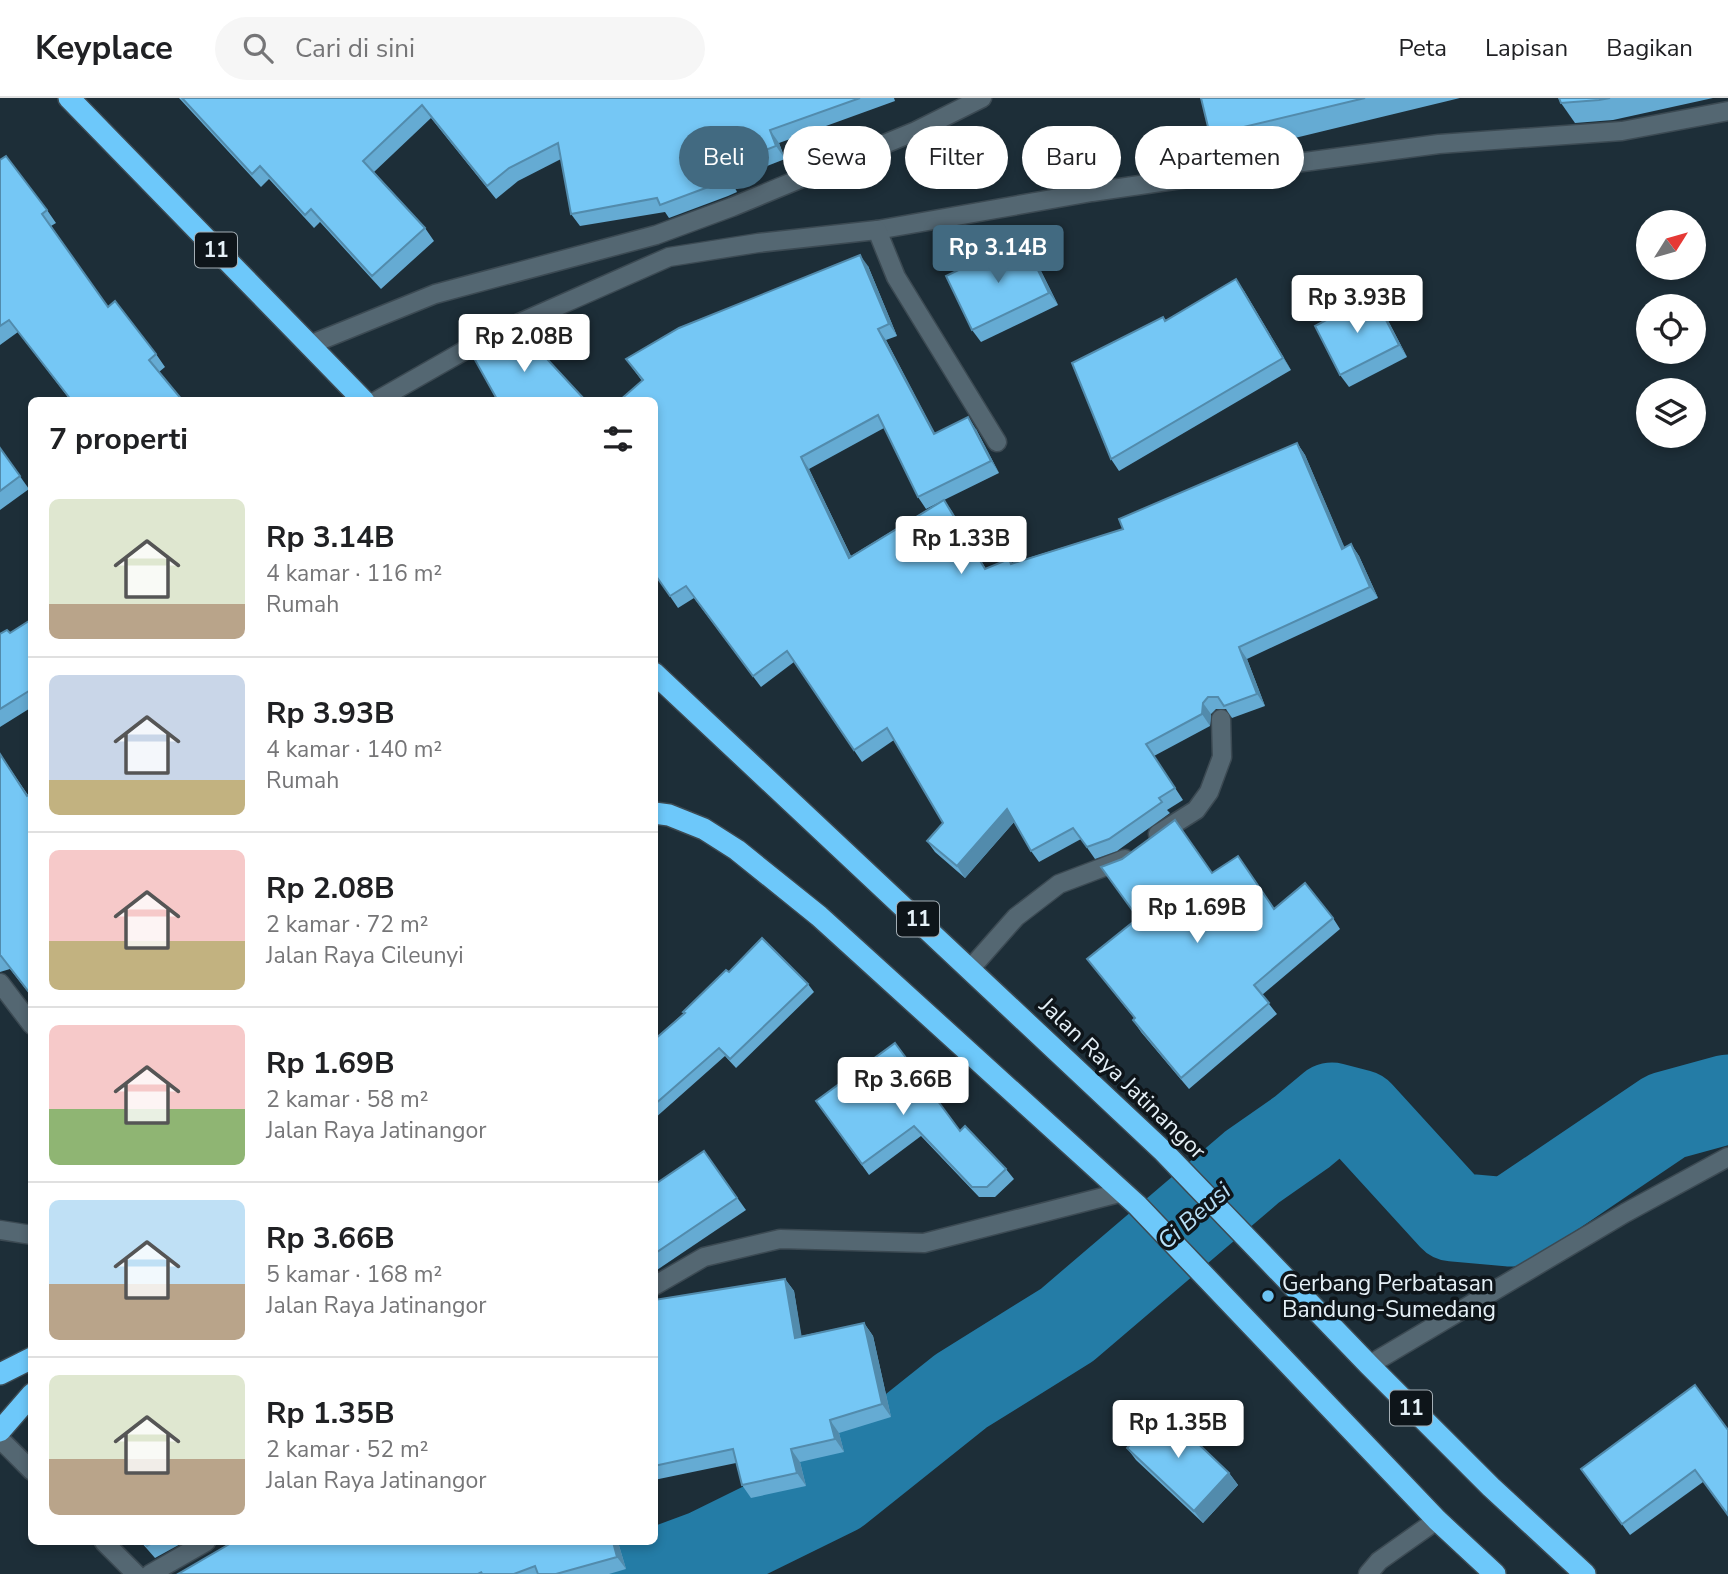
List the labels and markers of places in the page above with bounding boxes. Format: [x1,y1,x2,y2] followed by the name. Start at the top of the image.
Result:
[926,226,1070,285] pin: Rp 3.14B
[1285,275,1429,335] pin: Rp 3.93B
[452,314,596,374] pin: Rp 2.08B
[889,517,1033,576] pin: Rp 1.33B
[1125,886,1269,945] pin: Rp 1.69B
[831,1058,975,1117] pin: Rp 3.66B
[1282,1268,1496,1325] place label: Gerbang Perbatasan Bandung-Sumedang
[1260,1288,1276,1304] marker: Gerbang Perbatasan Bandung-Sumedang
[1106,1400,1250,1460] pin: Rp 1.35B

